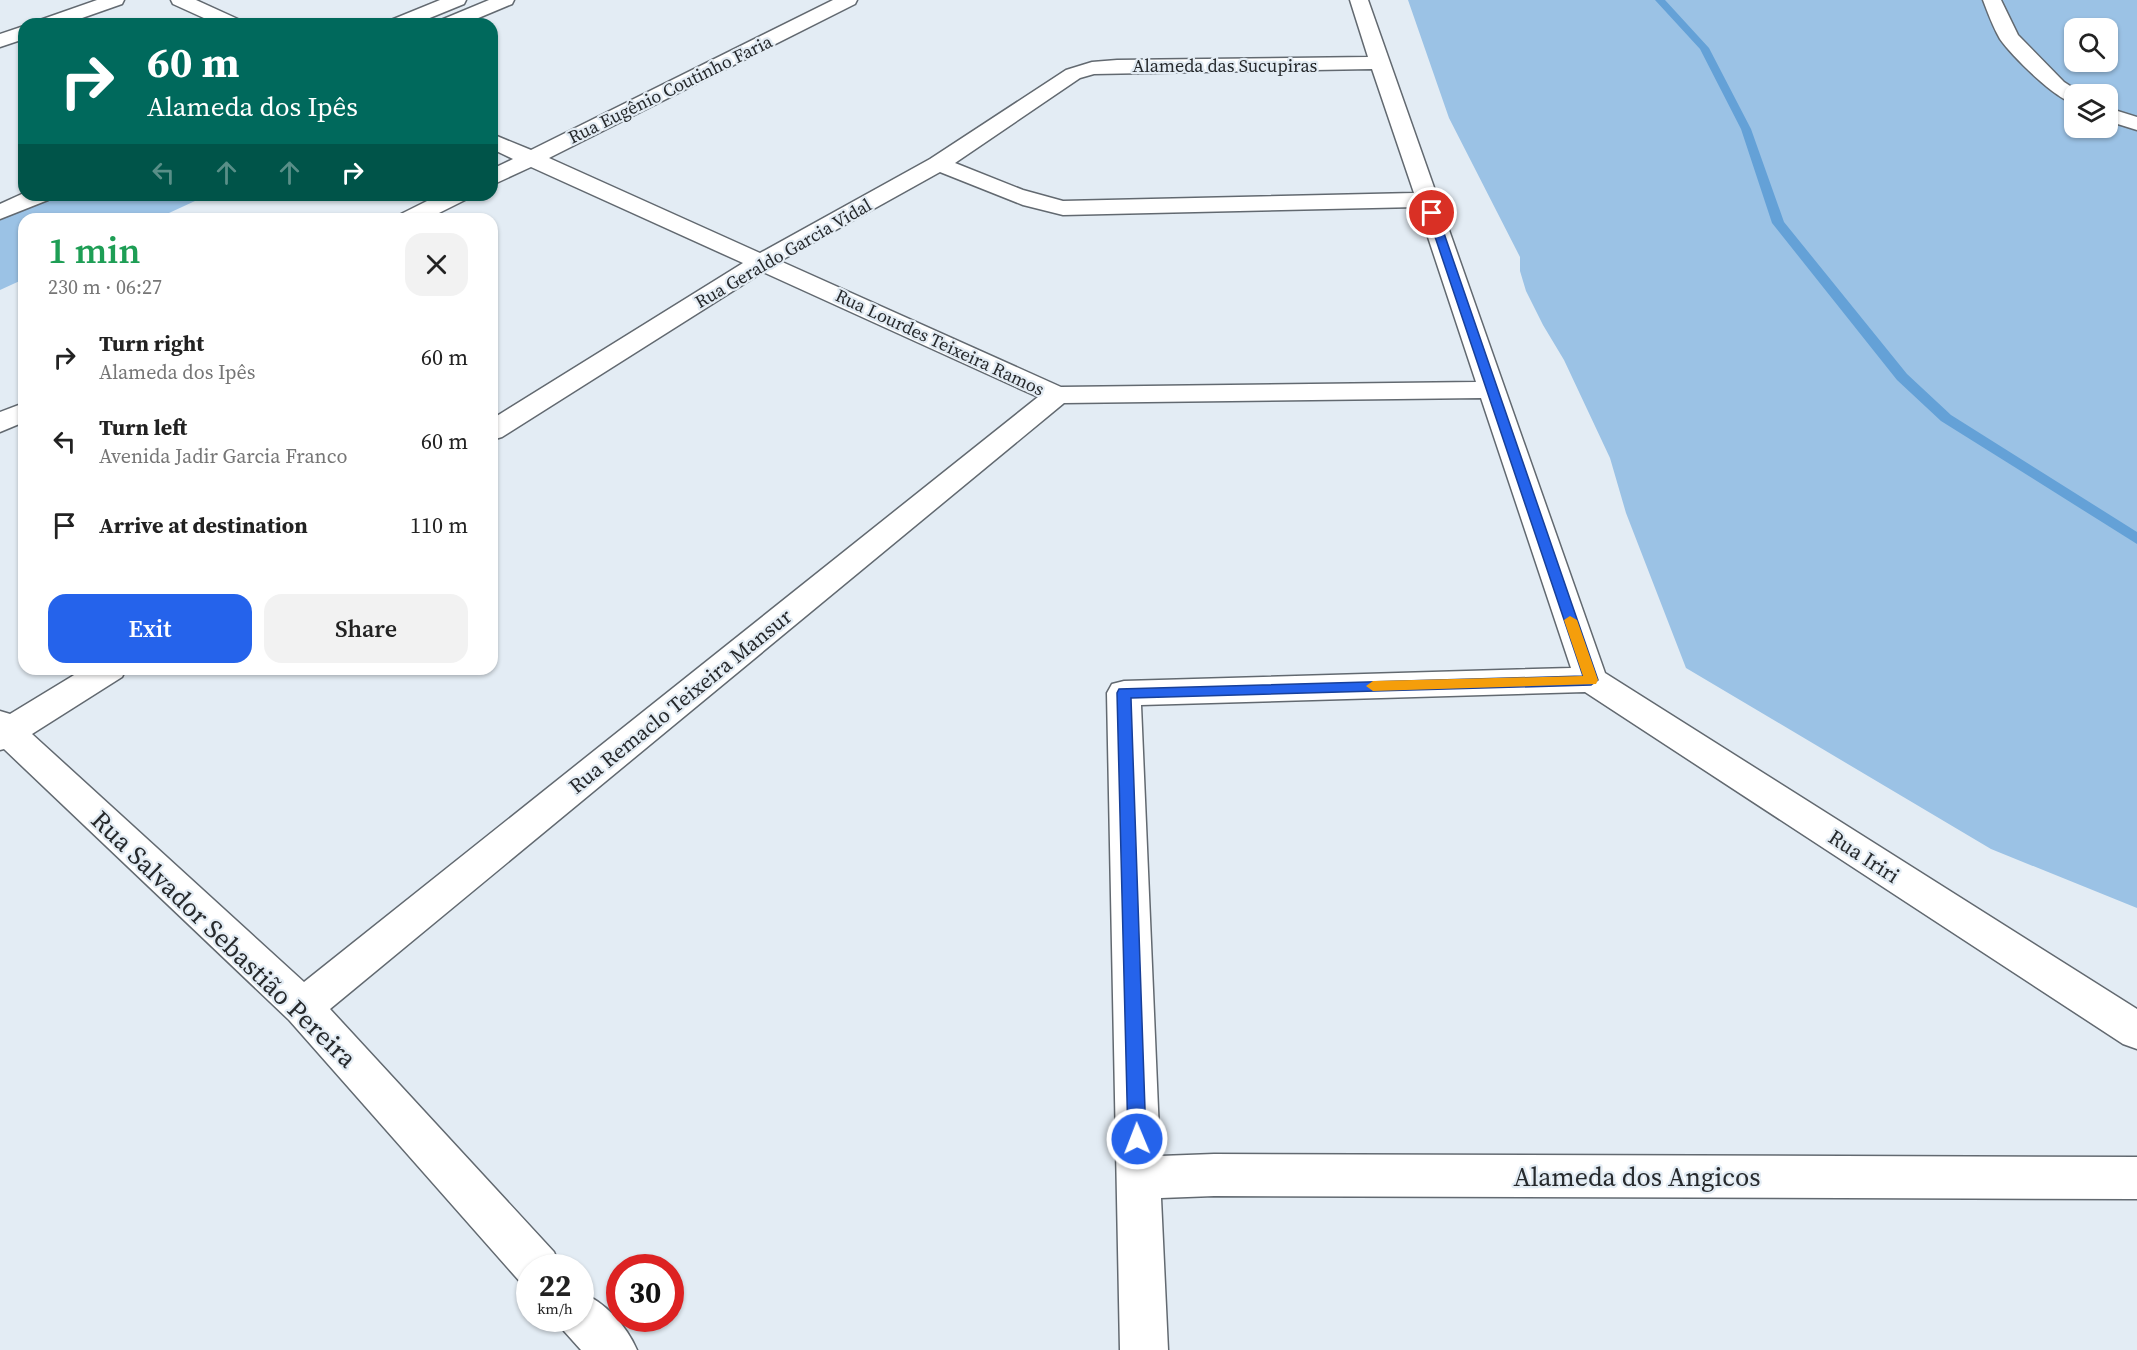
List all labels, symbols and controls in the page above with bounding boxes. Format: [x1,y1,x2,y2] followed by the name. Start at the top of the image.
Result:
[2064,18,2118,138] map controls
[2064,18,2118,72] button: search
[564,28,777,149] street label: Rua Eugênio Coutinho Faria
[147,33,240,91] text: 60 m
[48,42,126,120] icon: right
[1133,53,1318,78] street label: Alameda das Sucupiras
[2064,84,2118,138] button: layers
[147,88,358,125] text: Alameda dos Ipês
[147,156,180,189] icon: left
[210,156,243,189] icon: ahead
[273,156,306,189] icon: ahead
[336,156,369,189] icon: right
[1406,187,1457,238] pin
[690,192,876,314] street label: Rua Geraldo Garcia Vidal
[1415,196,1448,229] icon: arrive
[48,226,140,275] text: 1 min
[405,233,468,296] button: close
[48,273,162,301] text: 230 m · 06:27
[831,282,1049,402] street label: Rua Lourdes Teixeira Ramos
[99,328,204,358] text: Turn right
[48,341,81,374] icon: right
[421,342,468,372] text: 60 m
[99,358,255,386] text: Alameda dos Ipês
[99,412,187,442] text: Turn left
[48,425,81,458] icon: left
[421,426,468,456] text: 60 m
[99,442,347,470] text: Avenida Jadir Garcia Franco
[48,509,81,542] icon: arrive
[99,510,308,540] text: Arrive at destination
[410,510,468,540] text: 110 m
[48,594,252,663] button: Exit
[264,594,468,663] button: Share
[562,602,798,800] street label: Rua Remaclo Teixeira Mansur
[83,802,365,1076] street label: Rua Salvador Sebastião Pereira
[1823,822,1905,890] street label: Rua Iriri
[1105,1107,1169,1171] position arrow
[1513,1159,1761,1195] street label: Alameda dos Angicos
[606,1254,684,1332] speed limit sign: 30
[539,1265,571,1306] text: 22
[537,1298,573,1319] text: km/h

